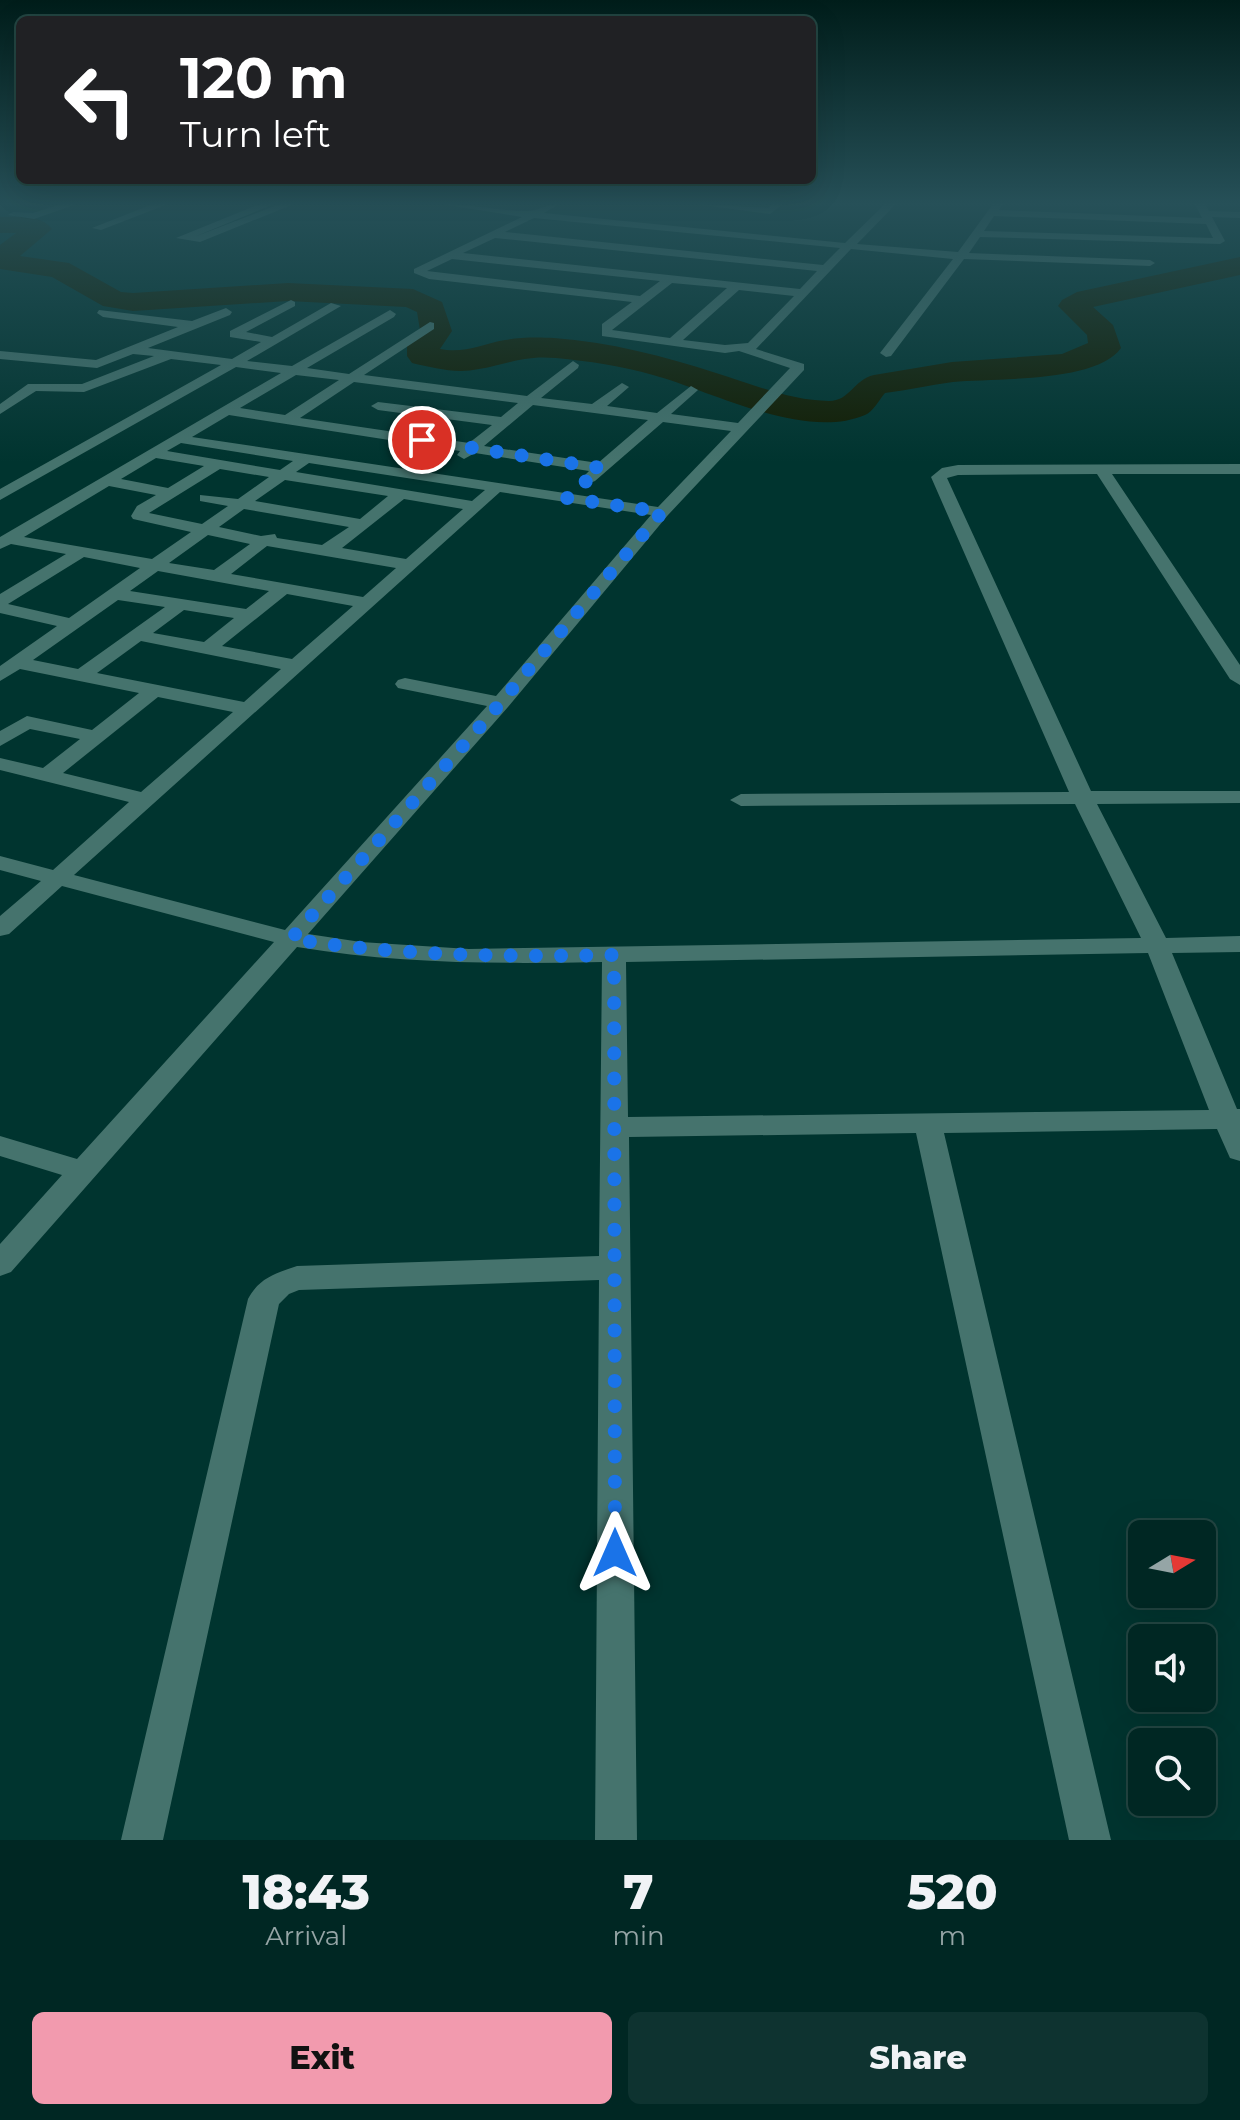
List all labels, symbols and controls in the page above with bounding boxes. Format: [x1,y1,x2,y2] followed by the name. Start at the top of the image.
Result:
[180,44,348,112] text: 120 m
[48,48,152,152] icon: left
[180,112,331,156] text: Turn left
[388,406,456,474] pin
[400,418,444,462] icon: arrive
[573,1511,657,1595] position arrow
[1128,1520,1216,1608] north arrow
[1128,1520,1216,1816] map controls
[1128,1624,1216,1712] button: sound
[1128,1728,1216,1816] button: search
[242,1863,370,1921] text: 18:43
[623,1863,654,1921] text: 7
[907,1863,998,1921] text: 520
[265,1920,347,1952] text: Arrival
[612,1920,665,1952] text: min
[938,1920,966,1952] text: m
[32,2012,612,2104] button: Exit
[628,2012,1208,2104] button: Share

